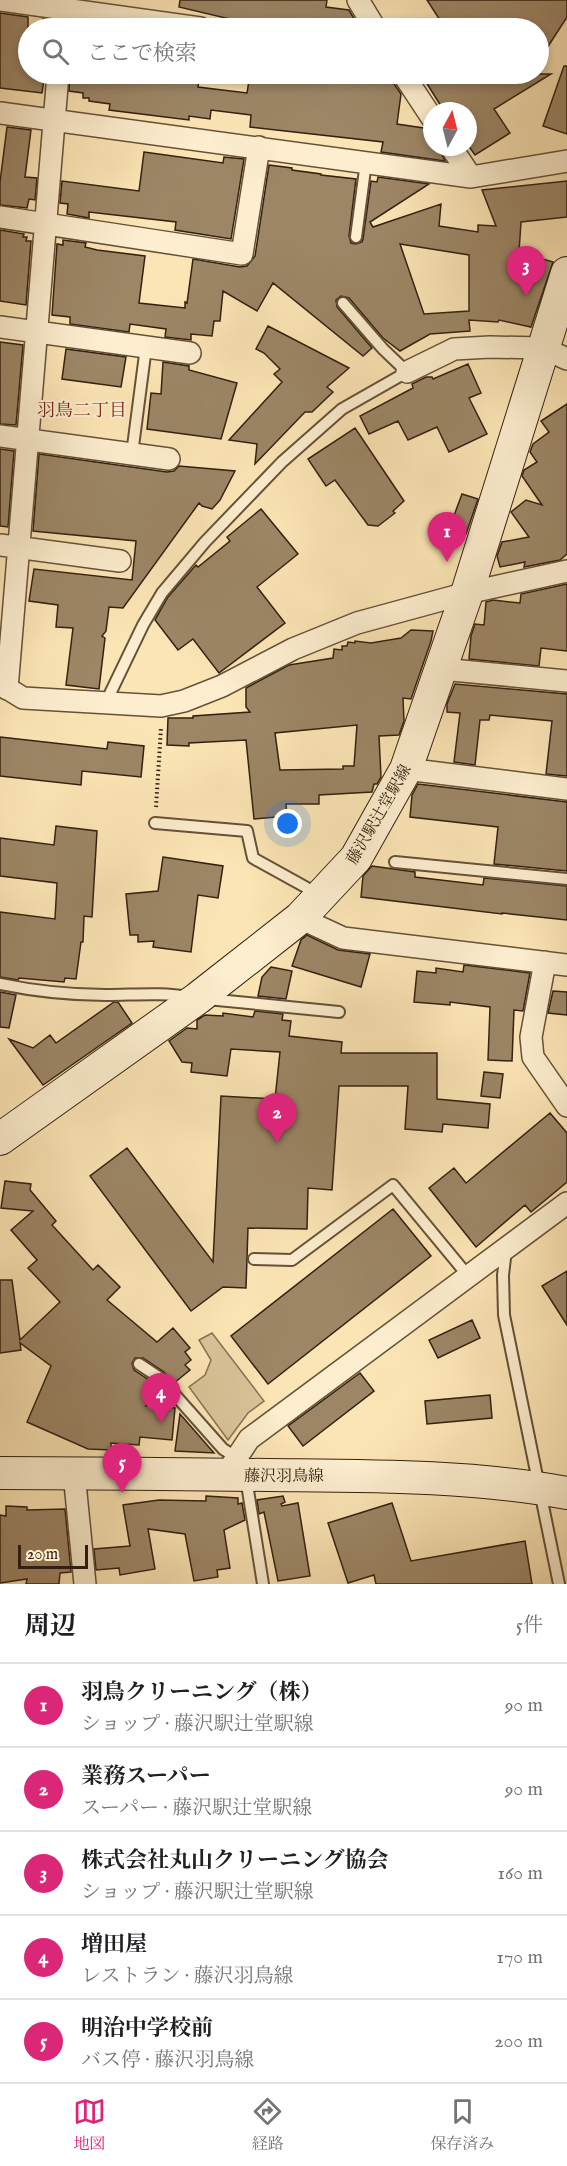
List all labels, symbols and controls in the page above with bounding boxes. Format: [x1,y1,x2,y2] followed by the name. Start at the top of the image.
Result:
[18,18,549,84] search box
[39,35,72,68] icon: search
[87,40,197,68] text: ここで検索
[423,102,477,156] north arrow
[506,246,546,296] pin: 3
[37,400,127,423] district label: 羽鳥二丁目
[428,512,466,562] pin: 1
[343,761,416,869] street label: 藤沢駅辻堂駅線
[273,809,302,838] your location
[258,1094,296,1143] pin: 2
[142,1374,180,1423] pin: 4
[102,1444,142,1493] pin: 5
[244,1467,324,1487] street label: 藤沢羽鳥線
[18,1542,88,1570] scale bar
[27,1545,58,1565] text: 20 m
[24,1610,76,1643] text: 周辺
[516,1613,543,1638] text: 5件
[81,1679,323,1707] text: 羽鳥クリーニング（株）
[40,1693,47,1718] text: 1
[505,1693,543,1718] text: 90 m
[81,1712,314,1737] text: ショップ · 藤沢駅辻堂駅線
[81,1763,211,1791] text: 業務スーパー
[39,1777,48,1802] text: 2
[505,1777,543,1802] text: 90 m
[81,1796,312,1821] text: スーパー · 藤沢駅辻堂駅線
[81,1847,389,1875] text: 株式会社丸山クリーニング協会
[40,1861,47,1886] text: 3
[497,1861,543,1886] text: 160 m
[81,1880,314,1905] text: ショップ · 藤沢駅辻堂駅線
[81,1931,147,1959] text: 増田屋
[39,1945,48,1970] text: 4
[497,1945,543,1970] text: 170 m
[81,1964,294,1989] text: レストラン · 藤沢羽鳥線
[81,2015,213,2043] text: 明治中学校前
[40,2029,47,2054] text: 5
[494,2029,543,2054] text: 200 m
[81,2048,254,2073] text: バス停 · 藤沢羽鳥線
[73,2095,106,2155] tab: 地図
[251,2095,284,2155] tab: 経路
[430,2095,494,2155] tab: 保存済み

